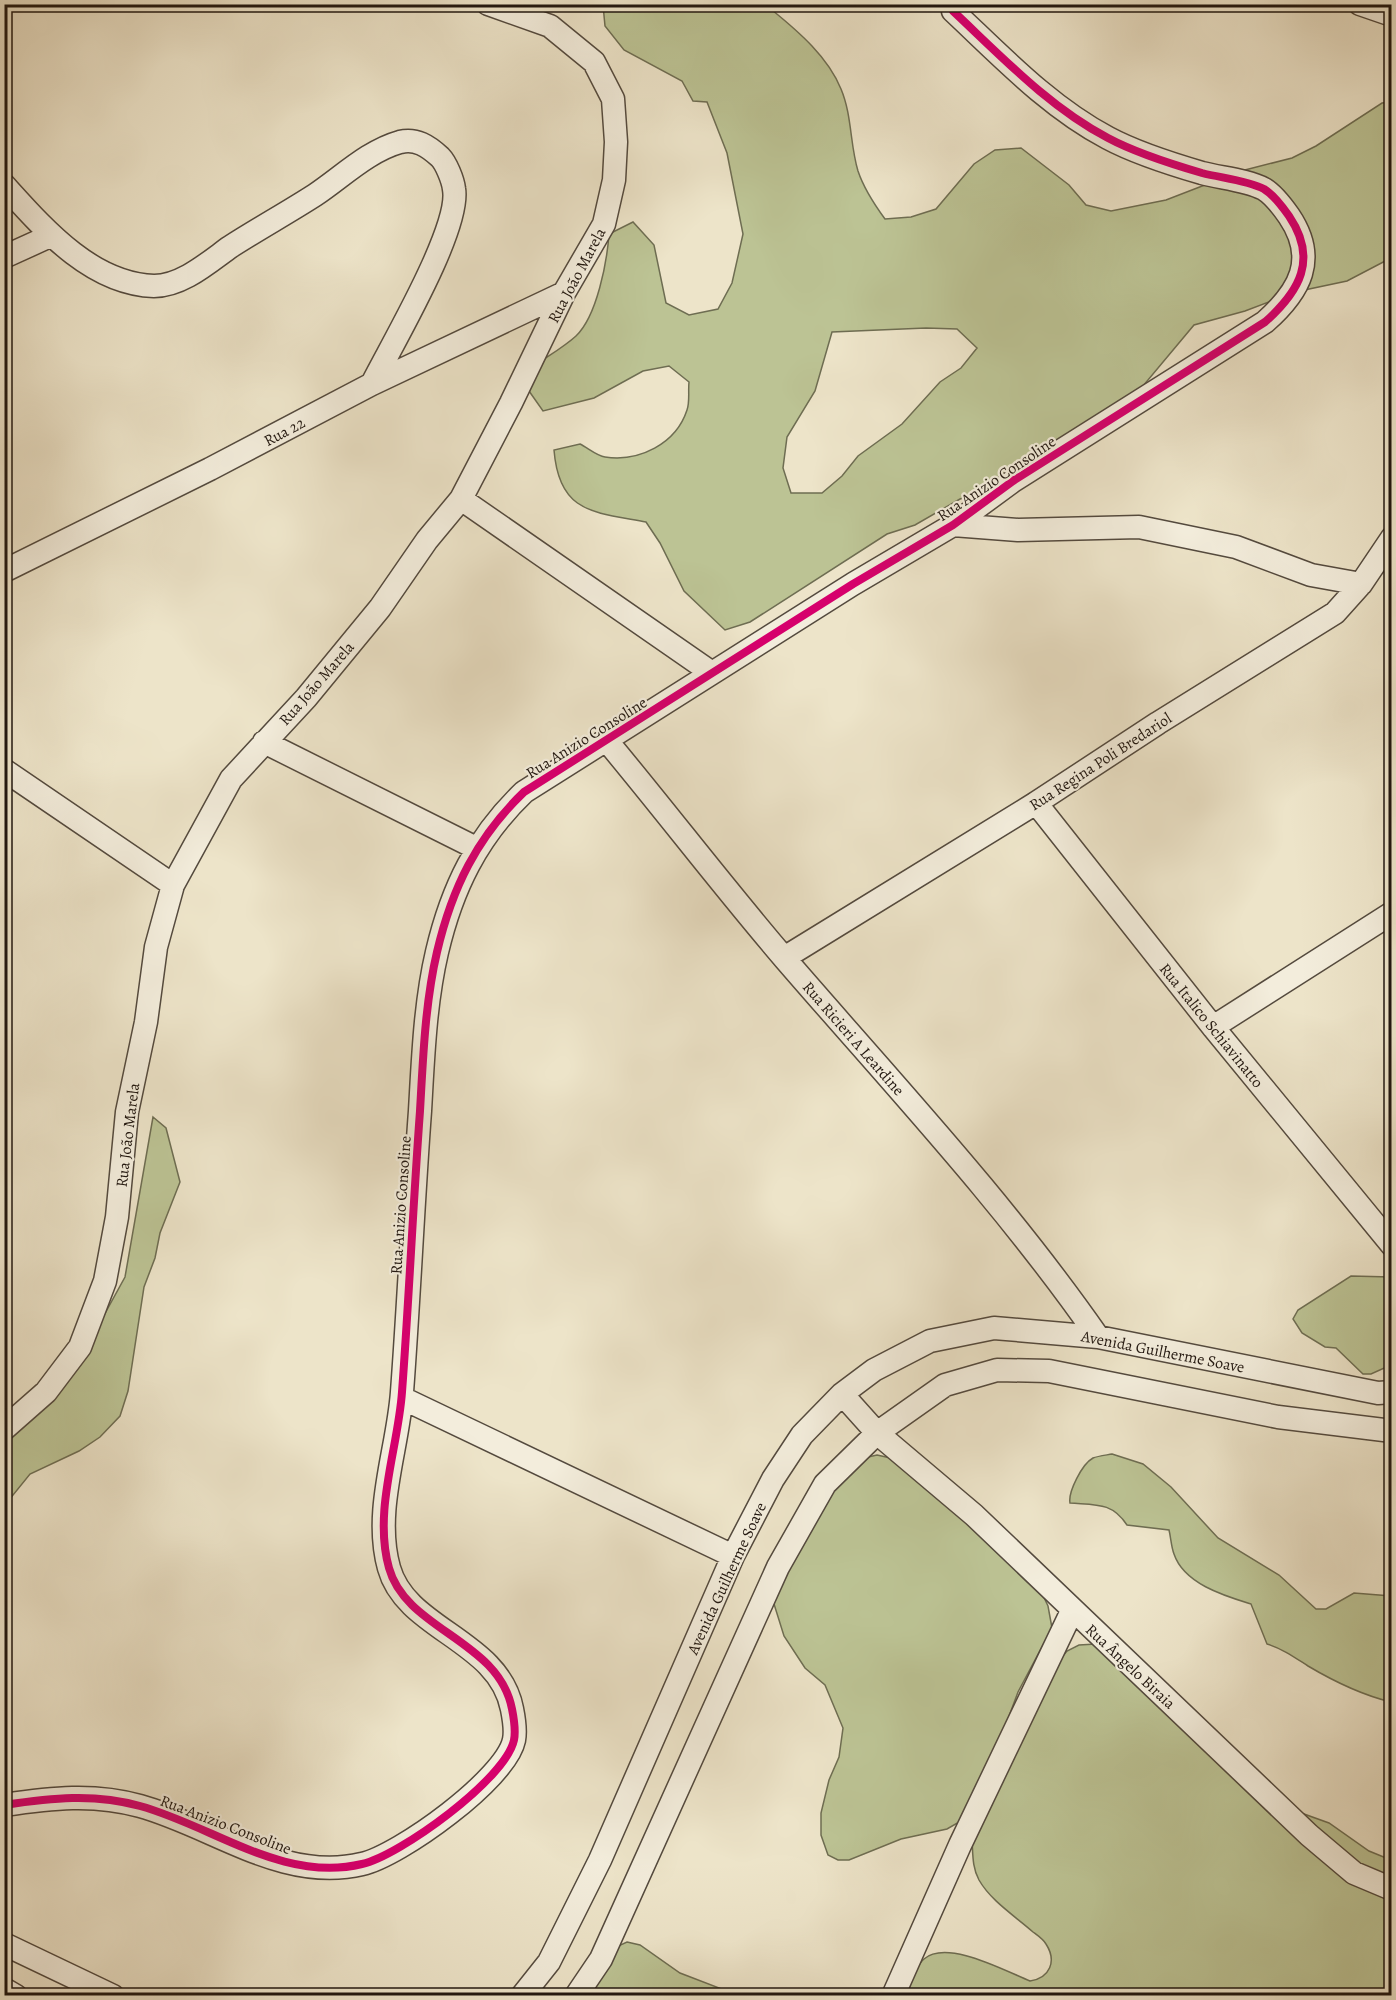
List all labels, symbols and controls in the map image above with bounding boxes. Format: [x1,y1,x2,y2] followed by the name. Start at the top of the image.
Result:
[543,223,612,327] street label: Rua João Marela
[260,412,309,452] street label: Rua 22
[933,431,1060,527] street label: Rua Anizio Consoline
[274,636,360,731] street label: Rua João Marela
[522,692,651,784] street label: Rua Anizio Consoline
[1025,707,1176,816] street label: Rua Regina Poli Bredariol
[1154,959,1268,1093] street label: Rua Italico Schiavinatto
[797,977,909,1101] street label: Rua Ricieri A Leardine
[111,1081,145,1189] street label: Rua João Marela
[385,1135,417,1275] street label: Rua Anizio Consoline
[1078,1325,1246,1379] street label: Avenida Guilherme Soave
[681,1499,772,1659] street label: Avenida Guilherme Soave
[1080,1619,1181,1715] street label: Rua Ângelo Biraia
[157,1790,295,1860] street label: Rua Anizio Consoline

